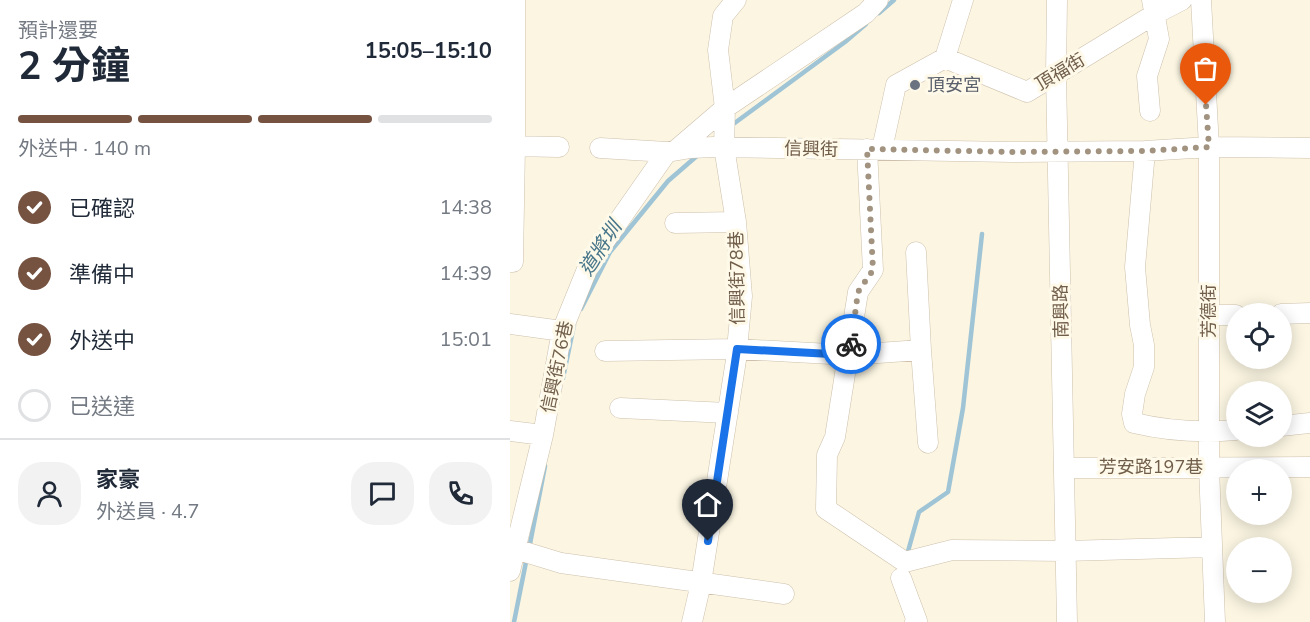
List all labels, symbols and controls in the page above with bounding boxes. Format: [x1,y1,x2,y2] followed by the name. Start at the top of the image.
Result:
[18,17,98,44] text: 預計還要
[364,36,492,66] text: 15:05–15:10
[18,40,130,93] text: 2 分鐘
[1180,43,1231,105] pin
[1031,48,1089,96] street label: 頂福街
[1189,52,1222,85] icon: bag
[927,73,981,97] place label: 頂安宮
[908,78,922,92] marker: 頂安宮
[18,135,151,162] text: 外送中 · 140 m
[784,137,838,161] street label: 信興街
[18,191,51,224] icon: check
[69,194,135,224] text: 已確認
[439,194,492,221] text: 14:38
[573,213,630,281] water label: 道將圳
[724,231,750,325] street label: 信興街78巷
[18,257,51,290] icon: check
[69,260,135,290] text: 準備中
[439,260,492,287] text: 14:39
[1049,284,1073,338] street label: 南興路
[1197,284,1221,338] street label: 芳德街
[1226,303,1292,603] map controls
[1226,303,1292,369] button: locate
[821,314,881,374] courier
[536,319,578,415] street label: 信興街76巷
[18,323,51,356] icon: check
[69,326,135,356] text: 外送中
[439,326,492,353] text: 15:01
[835,328,868,361] icon: bike
[1226,381,1292,447] button: layers
[69,392,135,422] text: 已送達
[1099,455,1203,479] street label: 芳安路197巷
[1226,459,1292,525] button: +
[18,462,81,525] button: person
[351,462,414,525] button: chat
[429,462,492,525] button: phone
[96,465,140,495] text: 家豪
[682,479,733,541] pin
[691,488,724,521] icon: home
[96,498,199,525] text: 外送員 · 4.7
[1226,537,1292,603] button: −

